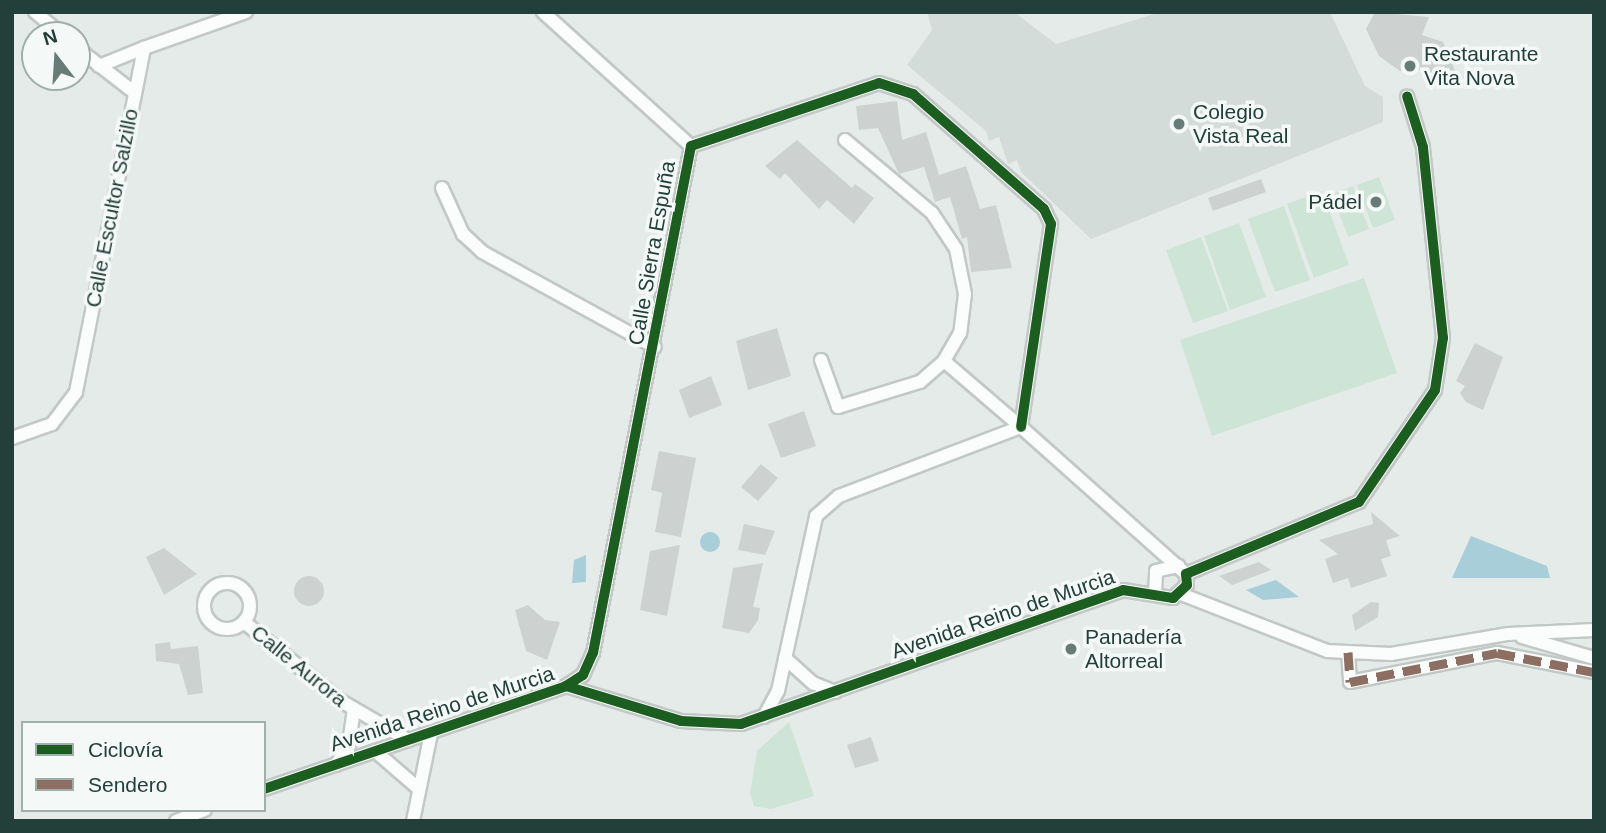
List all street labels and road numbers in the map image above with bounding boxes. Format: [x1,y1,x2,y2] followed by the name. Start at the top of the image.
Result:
[80,106,144,310] street label: Calle Escultor Salzillo
[623,159,681,347] street label: Calle Sierra Espuña
[888,564,1118,664] street label: Avenida Reino de Murcia
[246,619,352,713] street label: Calle Aurora
[327,661,557,757] street label: Avenida Reino de Murcia

